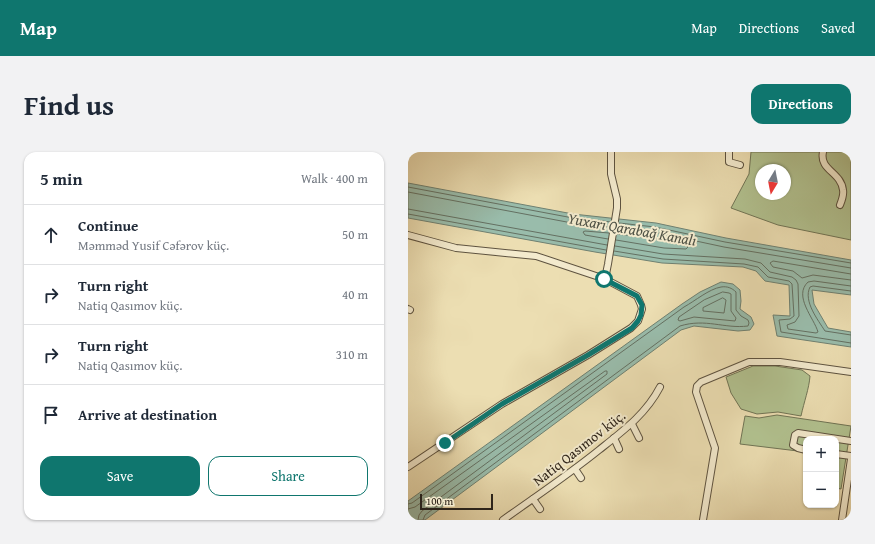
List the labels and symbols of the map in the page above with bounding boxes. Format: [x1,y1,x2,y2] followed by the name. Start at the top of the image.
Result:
[755,164,791,200] north arrow
[566,207,698,251] water label: Yuxarı Qarabağ Kanalı
[595,270,613,288] route start
[529,406,629,490] street label: Natiq Qasımov küç.
[436,434,454,452] route end
[420,492,493,511] scale bar

